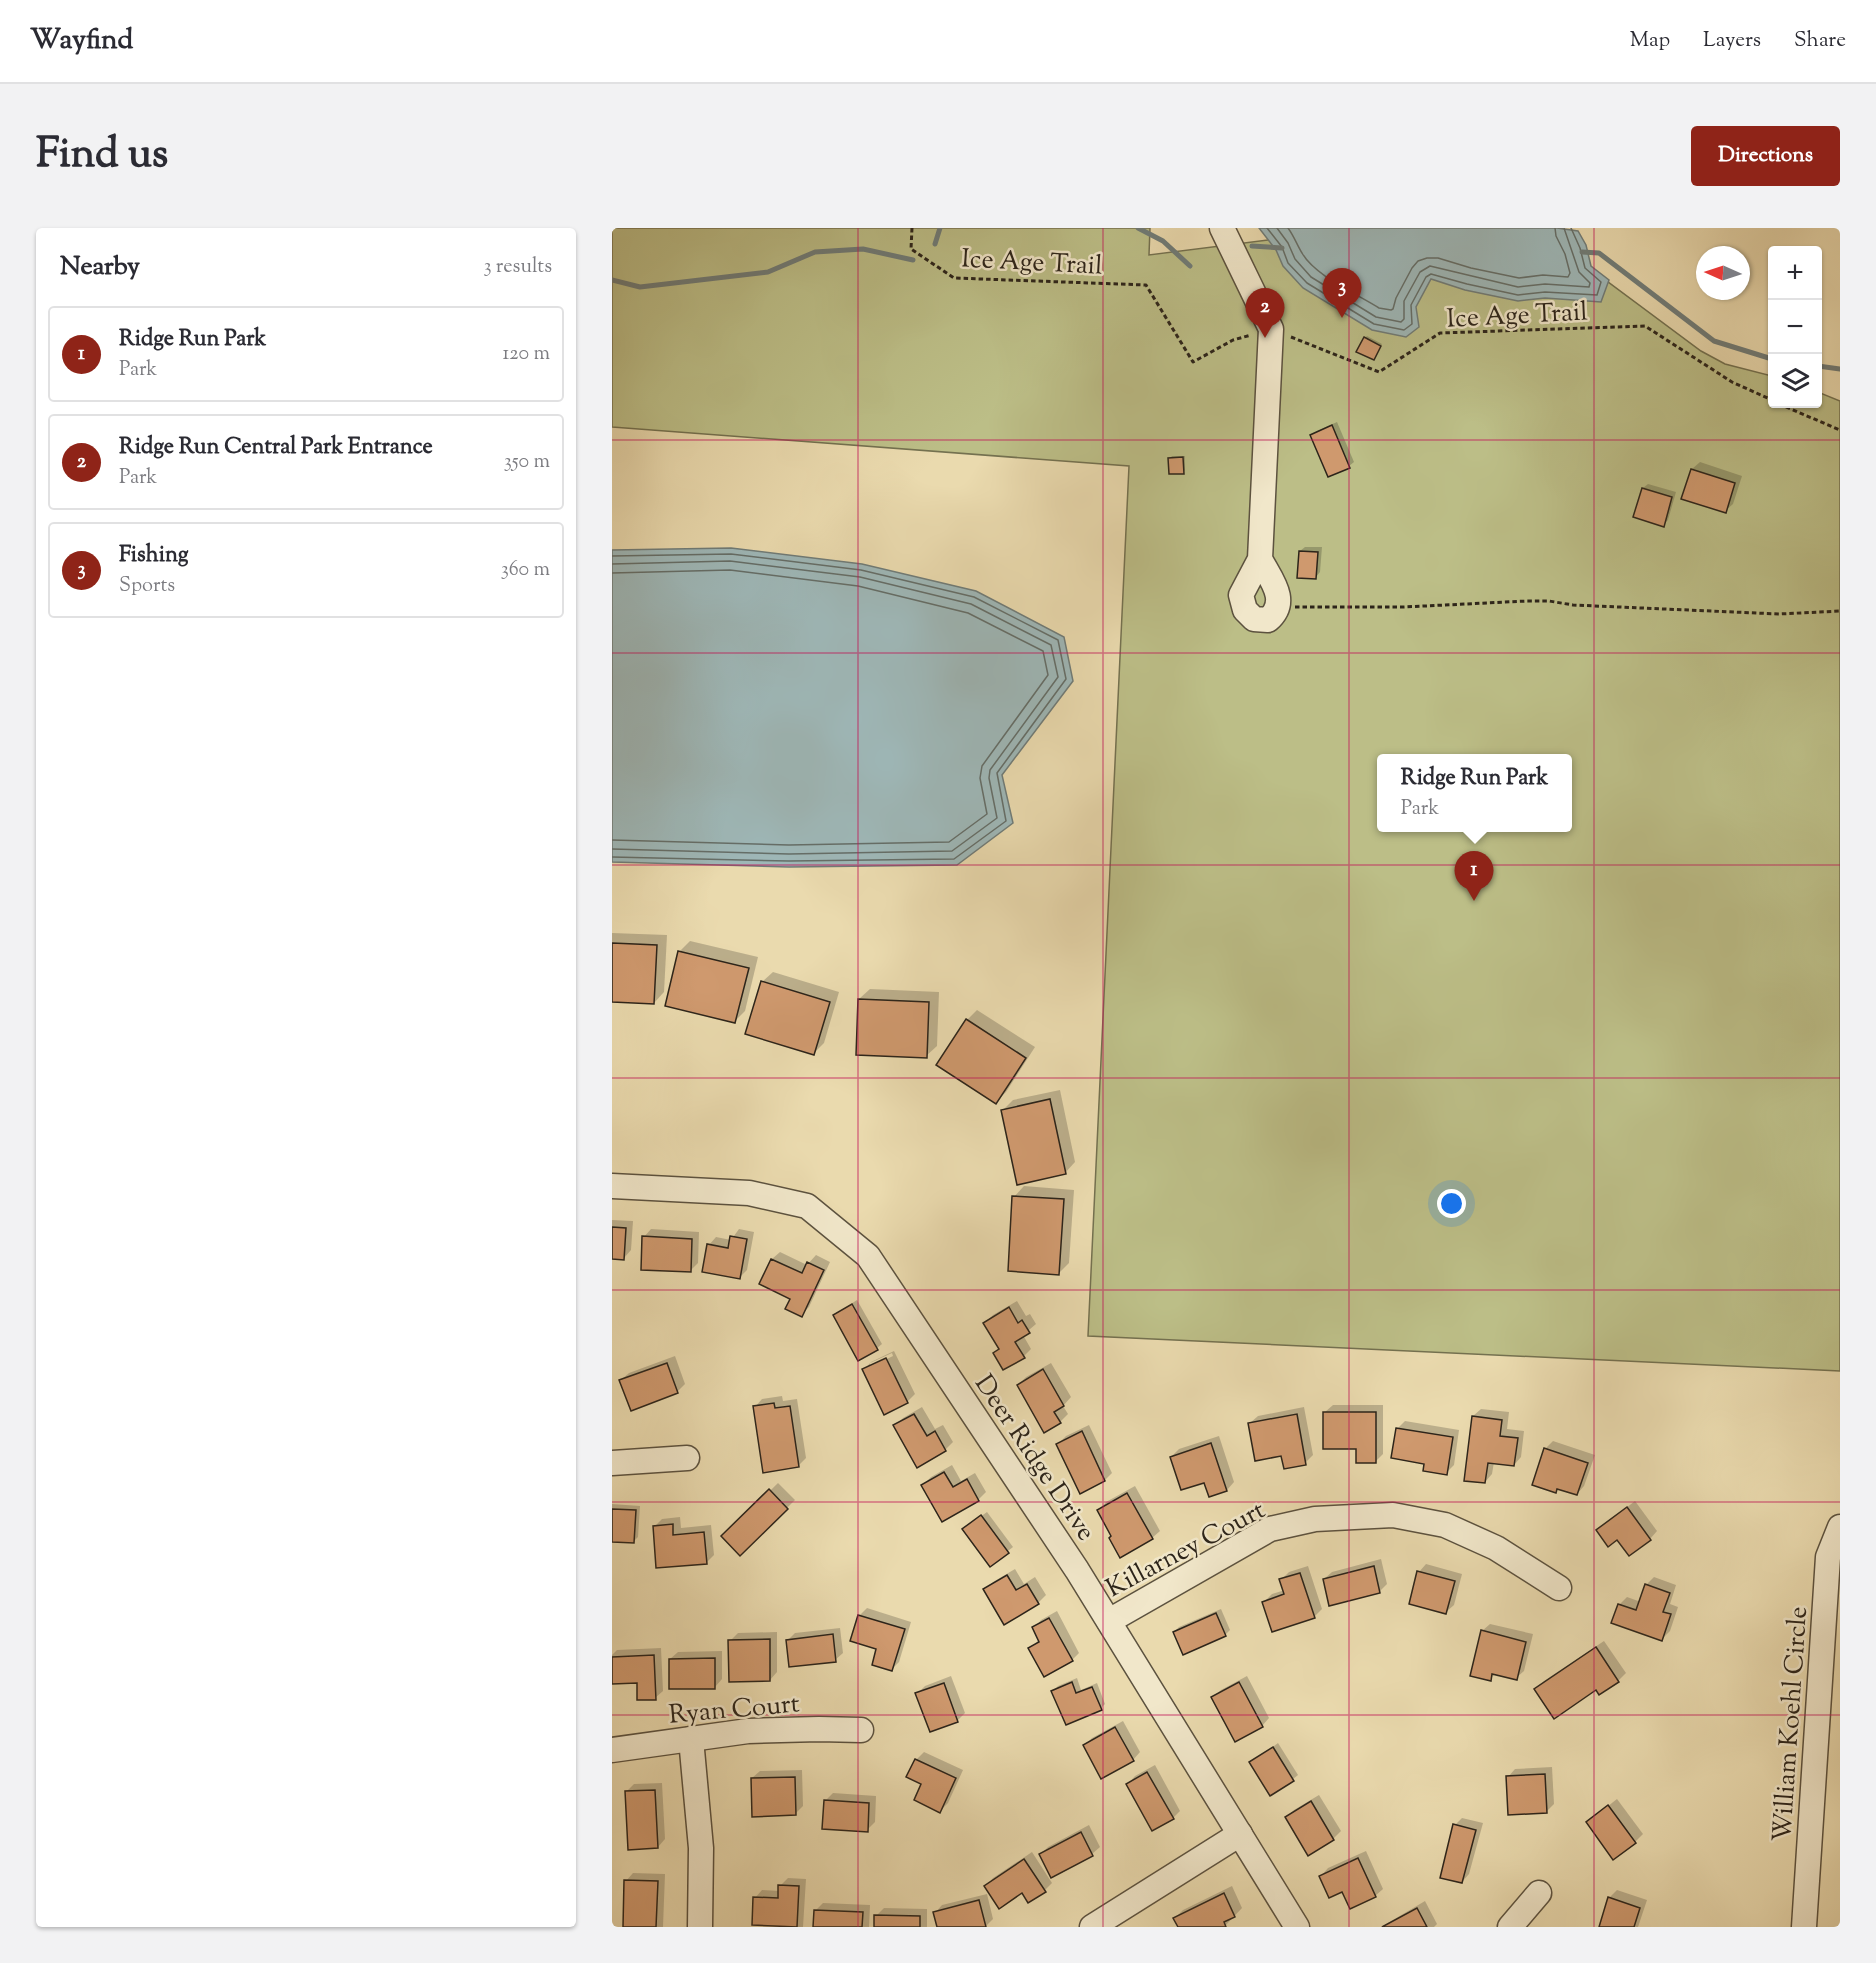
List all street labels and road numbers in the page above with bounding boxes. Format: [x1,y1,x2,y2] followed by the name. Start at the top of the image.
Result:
[960,241,1103,286] street label: Ice Age Trail
[1446,294,1589,339] street label: Ice Age Trail
[965,1368,1103,1549] street label: Deer Ridge Drive
[1100,1493,1272,1608] street label: Killarney Court
[1765,1605,1818,1843] street label: William Koehl Circle
[667,1686,801,1735] street label: Ryan Court

